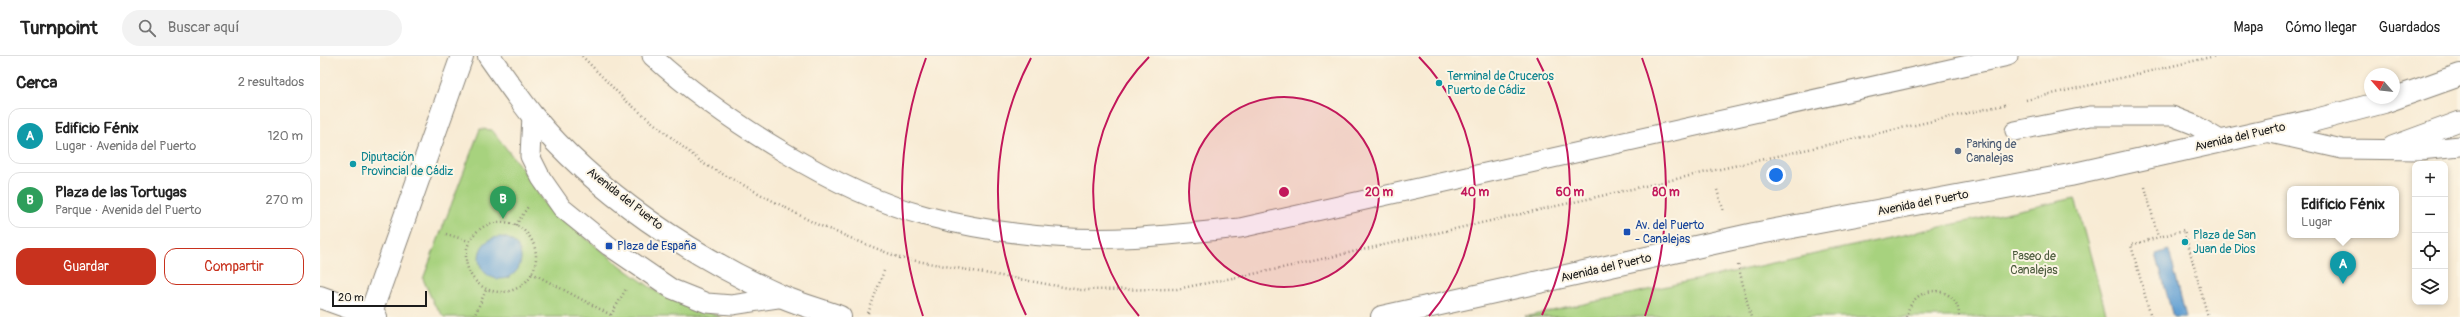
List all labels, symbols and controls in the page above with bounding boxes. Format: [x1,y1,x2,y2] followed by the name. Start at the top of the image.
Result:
[122,10,402,46] search box
[20,16,98,40] text: Turnpoint
[136,17,158,39] icon: search
[168,18,239,37] text: Buscar aquí
[2234,19,2263,36] text: Mapa
[2285,19,2357,36] text: Cómo llegar
[2379,19,2440,36] text: Guardados
[2364,68,2400,104] north arrow
[1447,69,1554,98] place label: Terminal de Cruceros Puerto de Cádiz
[16,72,57,93] text: Cerca
[238,74,304,90] text: 2 resultados
[1434,78,1444,88] marker: Terminal de Cruceros Puerto de Cádiz
[55,119,139,138] text: Edificio Fénix
[2193,119,2287,155] street label: Avenida del Puerto
[26,128,34,144] text: A
[267,128,303,144] text: 120 m
[1966,137,2016,166] place label: Parking de Canalejas
[55,138,196,154] text: Lugar · Avenida del Puerto
[1953,146,1963,156] marker: Parking de Canalejas
[361,150,453,179] place label: Diputación Provincial de Cádiz
[348,159,358,169] marker: Diputación Provincial de Cádiz
[2412,161,2448,305] map controls
[2412,161,2448,197] button: +
[584,165,667,234] street label: Avenida del Puerto
[1766,165,1786,185] your location
[55,183,186,202] text: Plaza de las Tortugas
[1277,185,1291,199] centre of rings
[1365,185,1393,200] text: 20 m
[1460,185,1490,200] text: 40 m
[1556,185,1585,200] text: 60 m
[1652,185,1680,200] text: 80 m
[490,186,516,219] pin: B
[2287,186,2399,238] popup
[1876,187,1970,219] street label: Avenida del Puerto
[26,192,34,208] text: B
[266,192,303,208] text: 270 m
[2301,195,2385,214] text: Edificio Fénix
[2412,197,2448,233] button: −
[55,202,202,218] text: Parque · Avenida del Puerto
[2301,214,2332,230] text: Lugar
[1635,218,1705,247] place label: Av. del Puerto - Canalejas
[1622,227,1632,237] marker: Av. del Puerto - Canalejas
[2193,228,2256,257] place label: Plaza de San Juan de Dios
[2412,233,2448,269] button: locate
[2180,237,2190,247] marker: Plaza de San Juan de Dios
[617,239,697,254] place label: Plaza de España
[604,241,614,251] marker: Plaza de España
[16,248,156,285] button: Guardar
[164,248,304,285] button: Compartir
[2010,249,2058,278] park label: Paseo de Canalejas
[1559,250,1653,286] street label: Avenida del Puerto
[2330,251,2356,284] pin: A
[2412,269,2448,305] button: layers
[332,289,427,308] scale bar
[338,291,364,304] text: 20 m

